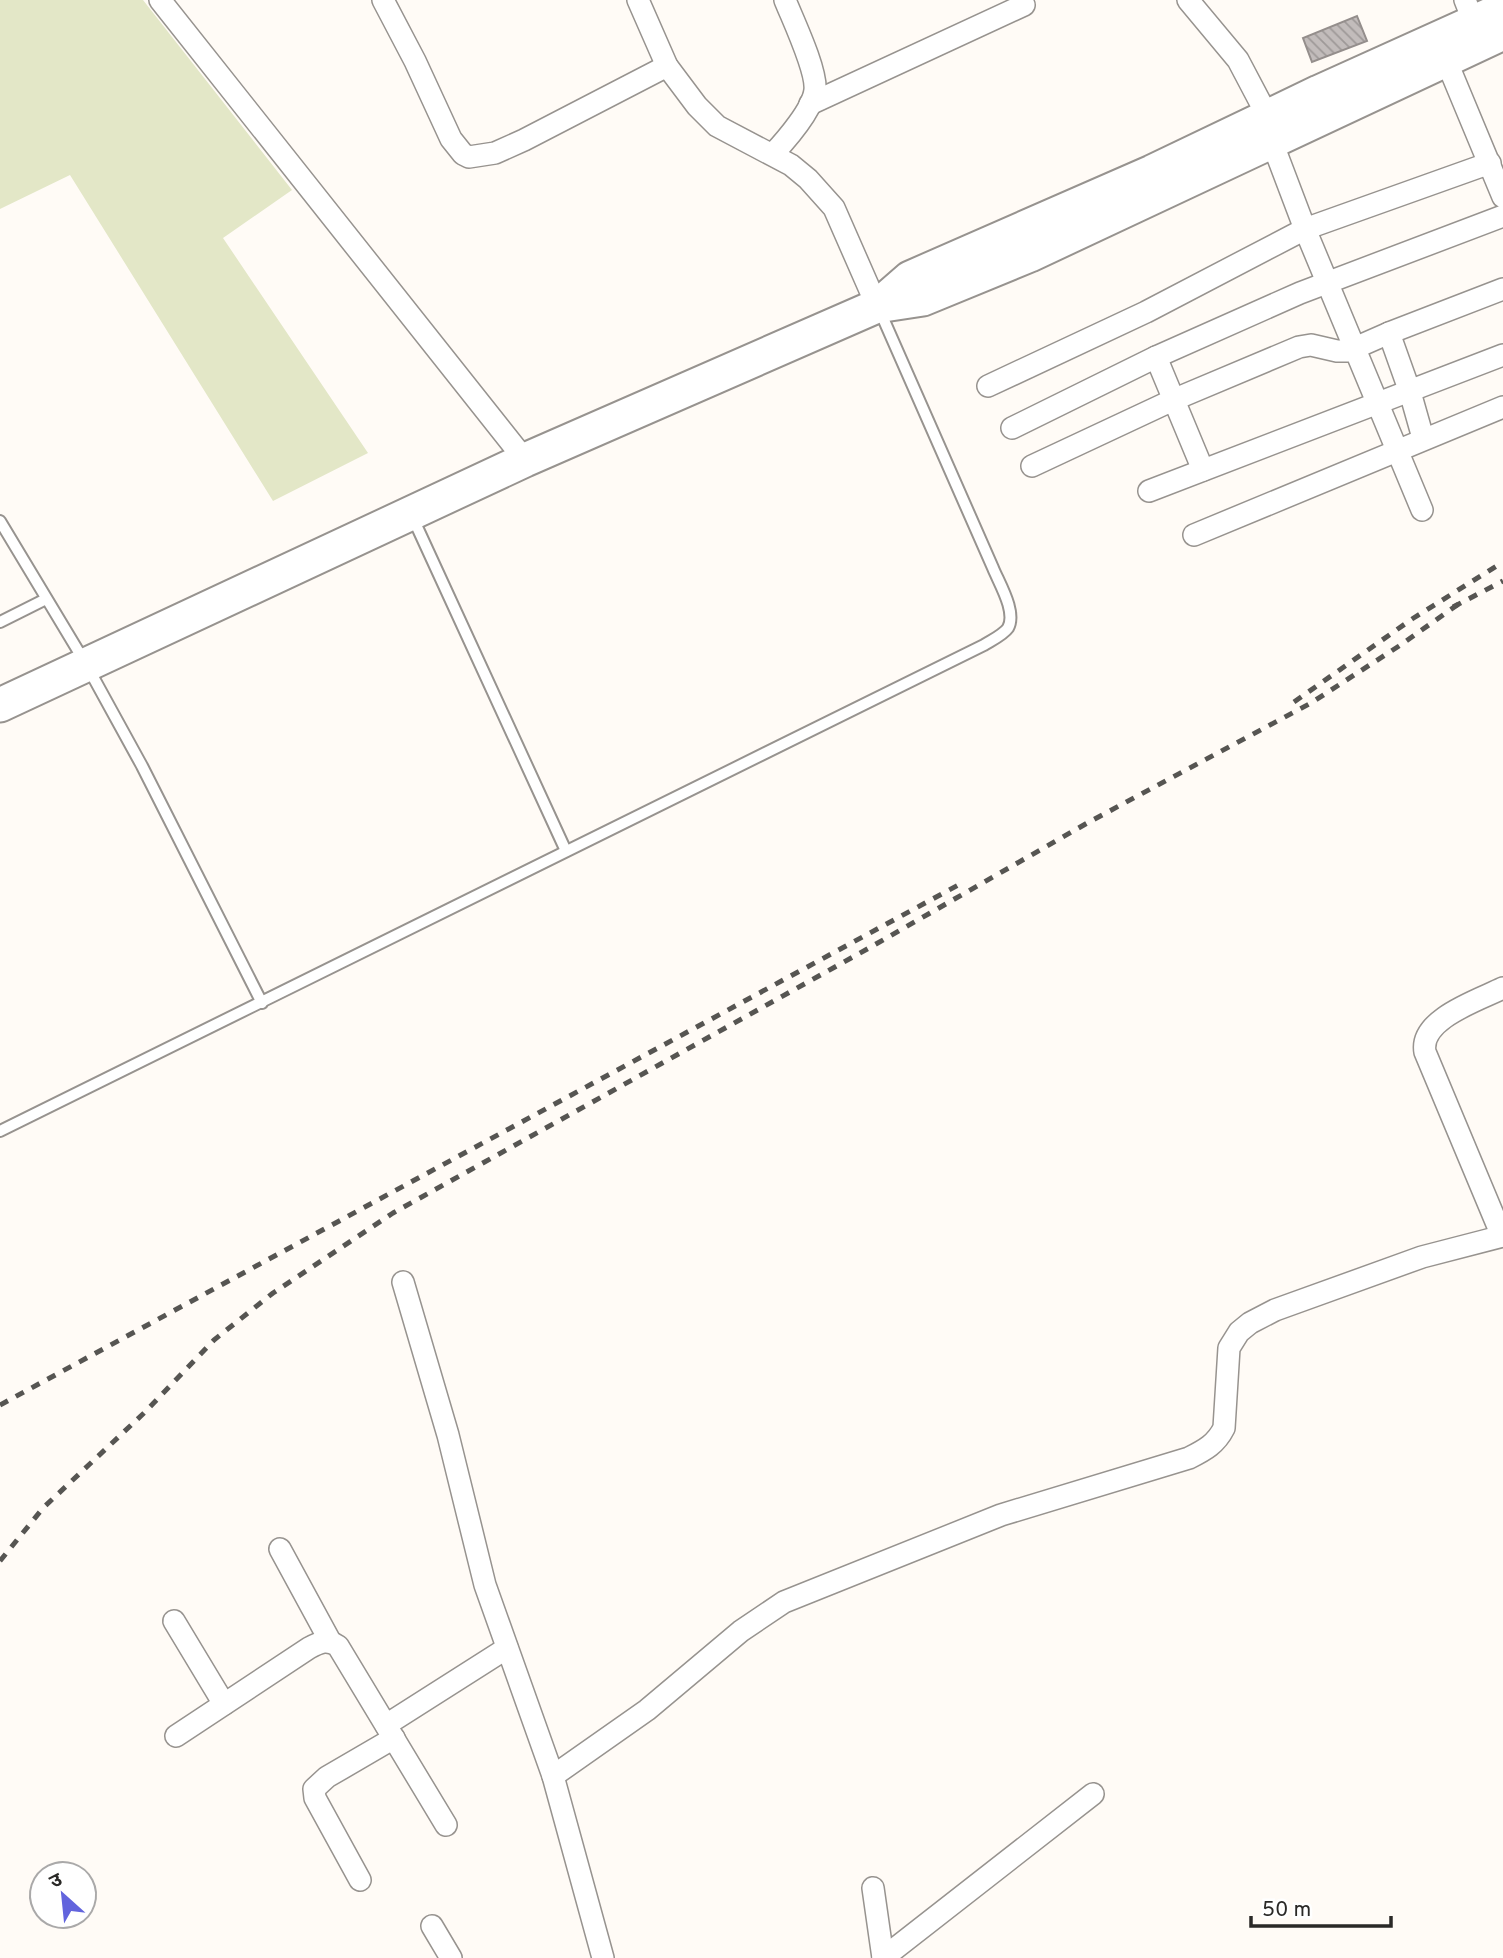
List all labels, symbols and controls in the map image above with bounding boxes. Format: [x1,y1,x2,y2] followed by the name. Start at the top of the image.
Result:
[28,1860,98,1930] north arrow
[46,1868,67,1895] text: उ
[1251,1884,1391,1928] scale bar
[1262,1897,1311,1924] text: 50 m

